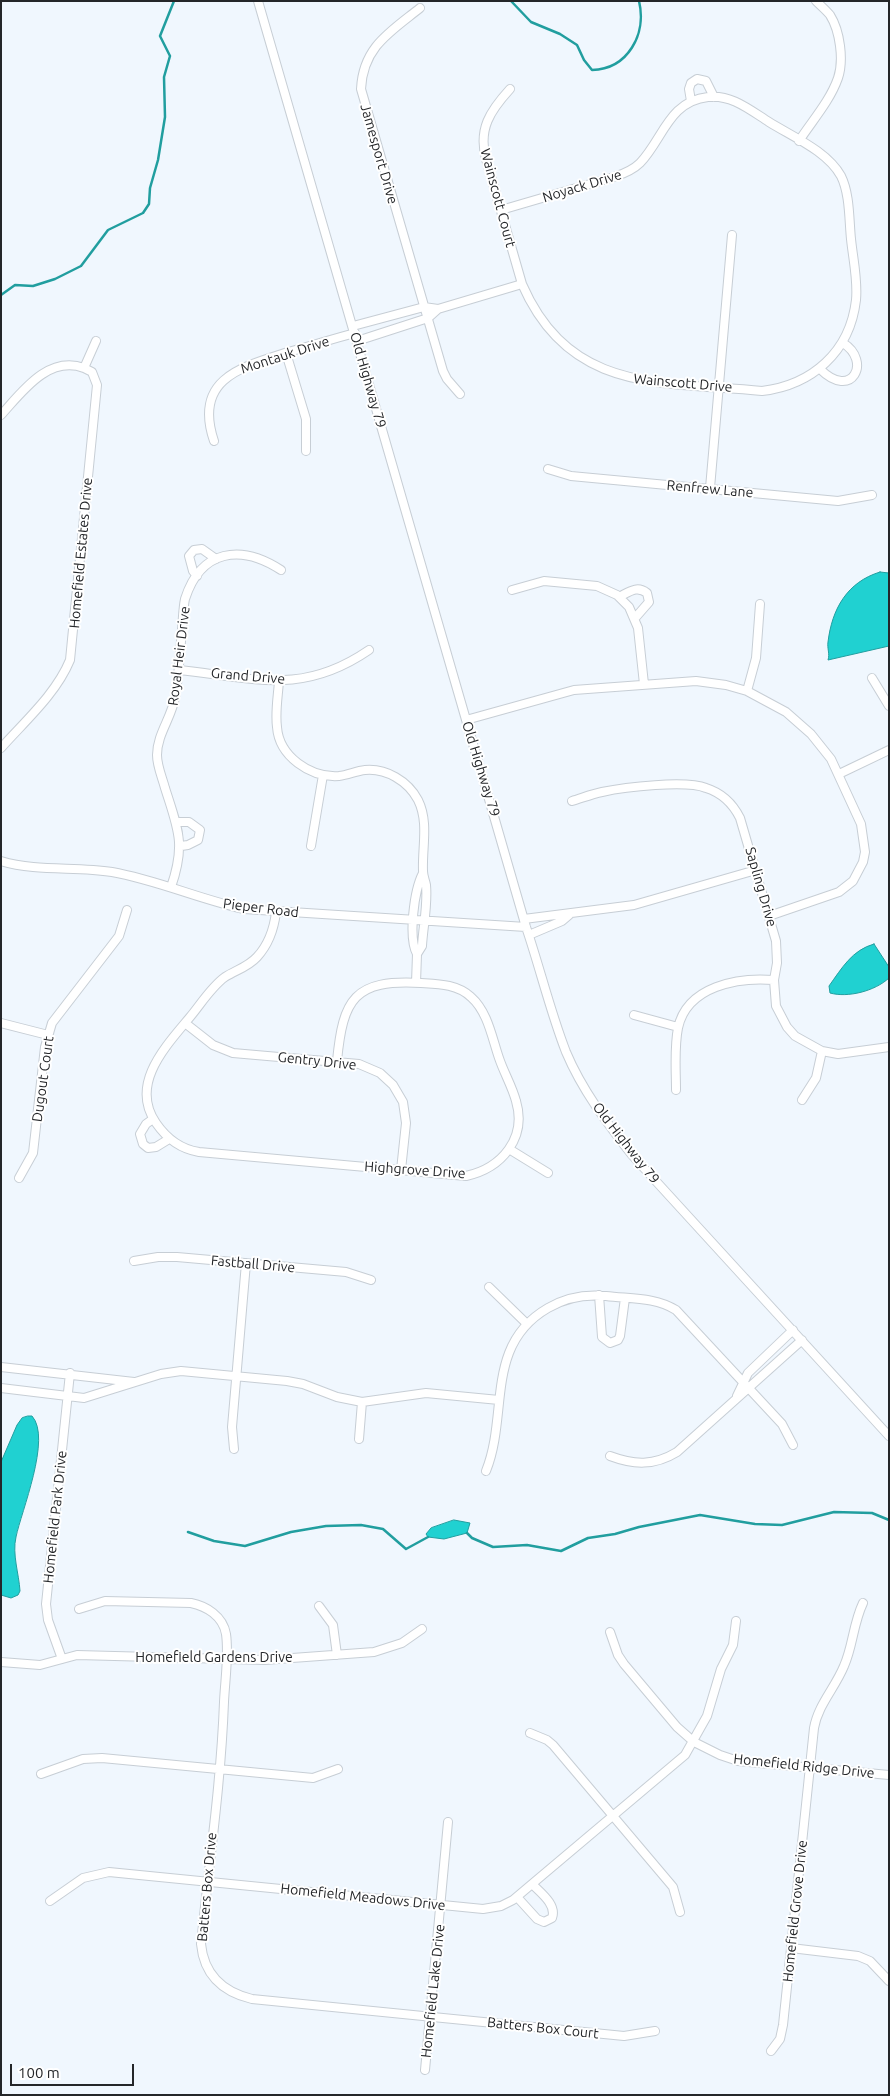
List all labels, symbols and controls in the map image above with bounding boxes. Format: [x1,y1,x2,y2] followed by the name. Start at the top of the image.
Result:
[357,102,401,206] street label: Jamesport Drive
[477,147,519,249] street label: Wainscott Court
[540,166,624,206] street label: Noyack Drive
[346,330,390,430] street label: Old Highway 79
[238,333,332,377] street label: Montauk Drive
[633,370,733,396] street label: Wainscott Drive
[66,477,96,629] street label: Homefield Estates Drive
[666,477,754,501] street label: Renfrew Lane
[165,605,193,707] street label: Royal Heir Drive
[210,664,286,688] street label: Grand Drive
[459,719,503,819] street label: Old Highway 79
[742,845,780,929] street label: Sapling Drive
[222,895,300,921] street label: Pieper Road
[29,1035,57,1123] street label: Dugout Court
[277,1049,357,1073] street label: Gentry Drive
[589,1099,663,1187] street label: Old Highway 79
[364,1158,466,1182] street label: Highgrove Drive
[210,1252,296,1276] street label: Fastball Drive
[40,1450,70,1584] street label: Homefield Park Drive
[135,1649,293,1665] street label: Homefield Gardens Drive
[733,1750,875,1782] street label: Homefield Ridge Drive
[194,1832,220,1942] street label: Batters Box Drive
[779,1839,811,1983] street label: Homefield Grove Drive
[280,1880,446,1914] street label: Homefield Meadows Drive
[418,1923,448,2059] street label: Homefield Lake Drive
[486,2014,600,2042] street label: Batters Box Court
[12,2054,136,2086] scale bar
[18,2064,60,2081] text: 100 m

